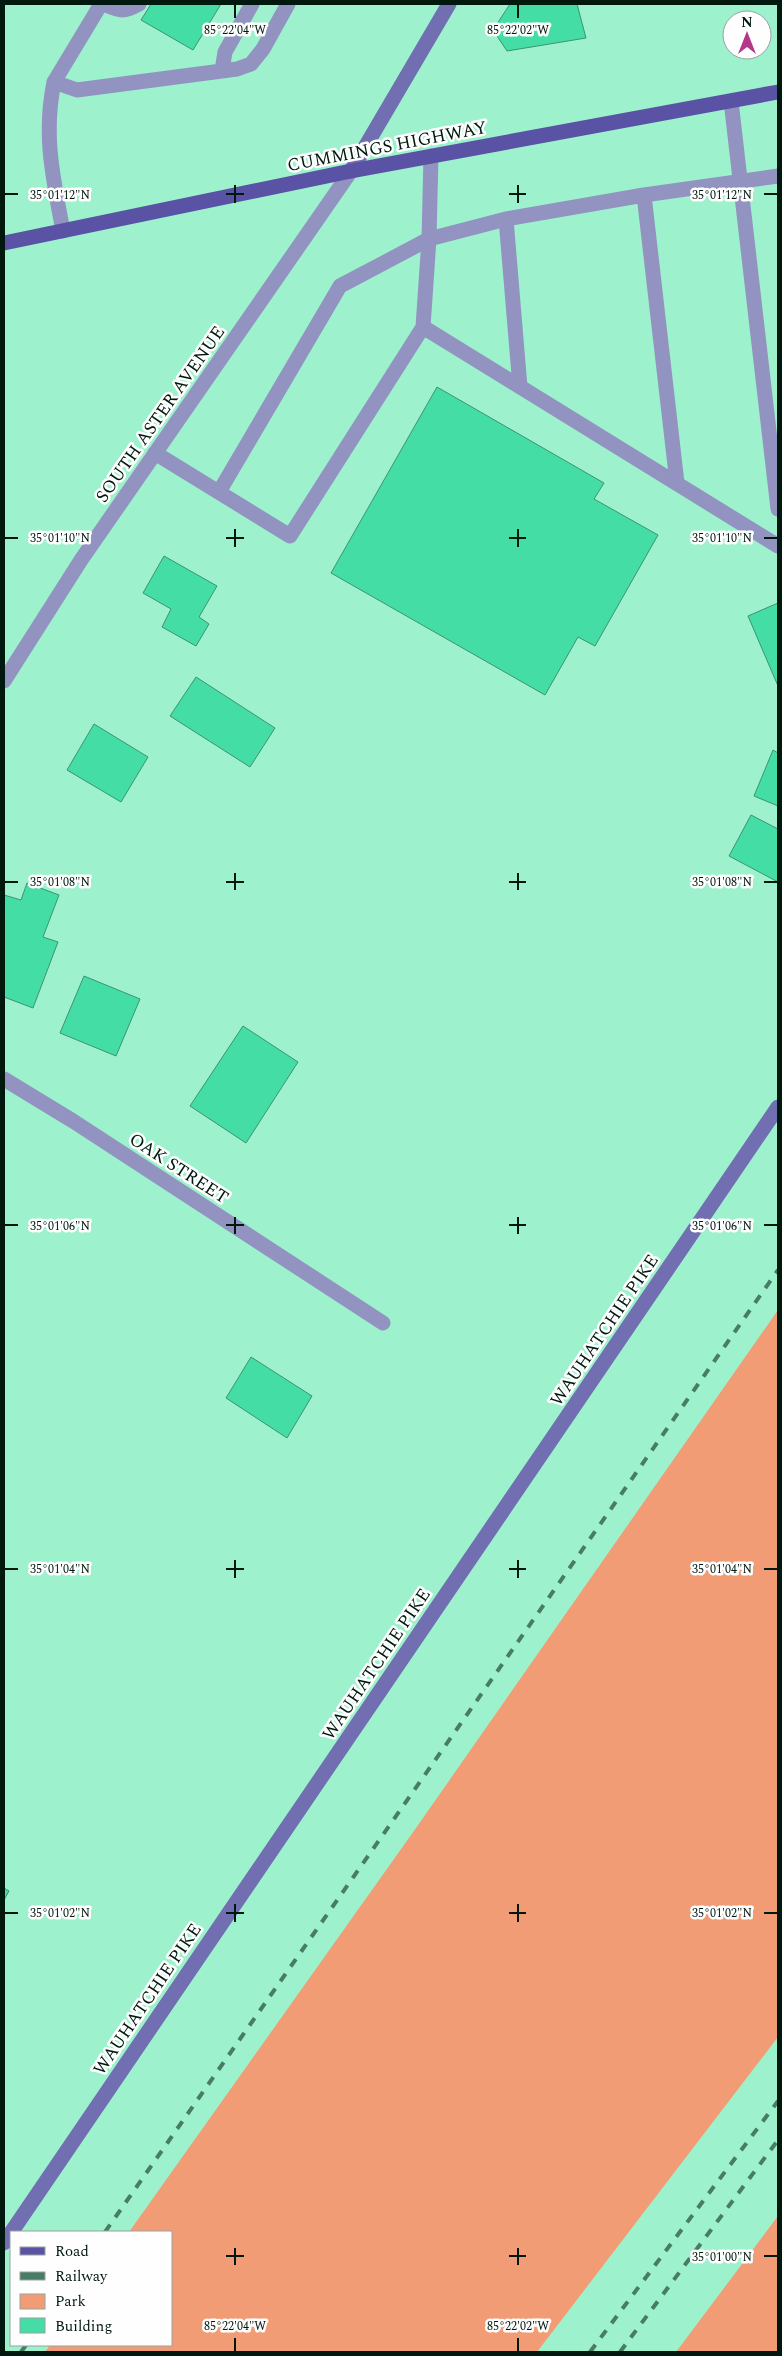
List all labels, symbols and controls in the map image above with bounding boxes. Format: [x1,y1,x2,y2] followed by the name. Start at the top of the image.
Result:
[722,10,772,60] north arrow
[741,12,753,33] text: N
[204,21,266,40] text: 85°22'04"W
[487,21,549,40] text: 85°22'02"W
[285,114,489,179] street label: CUMMINGS HIGHWAY
[30,186,90,205] text: 35°01'12"N
[692,186,752,205] text: 35°01'12"N
[89,320,232,508] street label: SOUTH ASTER AVENUE
[30,529,90,548] text: 35°01'10"N
[692,529,752,548] text: 35°01'10"N
[30,873,90,892] text: 35°01'08"N
[692,873,752,892] text: 35°01'08"N
[124,1126,234,1211] street label: OAK STREET
[30,1217,90,1236] text: 35°01'06"N
[692,1217,752,1236] text: 35°01'06"N
[543,1249,665,1412] street label: WAUHATCHIE PIKE
[30,1560,90,1579] text: 35°01'04"N
[692,1560,752,1579] text: 35°01'04"N
[315,1583,437,1746] street label: WAUHATCHIE PIKE
[30,1904,90,1923] text: 35°01'02"N
[692,1904,752,1923] text: 35°01'02"N
[86,1918,208,2081] street label: WAUHATCHIE PIKE
[10,2231,172,2346] legend
[55,2240,89,2263] text: Road
[692,2248,752,2267] text: 35°01'00"N
[55,2265,108,2288] text: Railway
[55,2290,86,2313] text: Park
[55,2315,112,2338] text: Building
[204,2317,266,2336] text: 85°22'04"W
[487,2317,549,2336] text: 85°22'02"W

